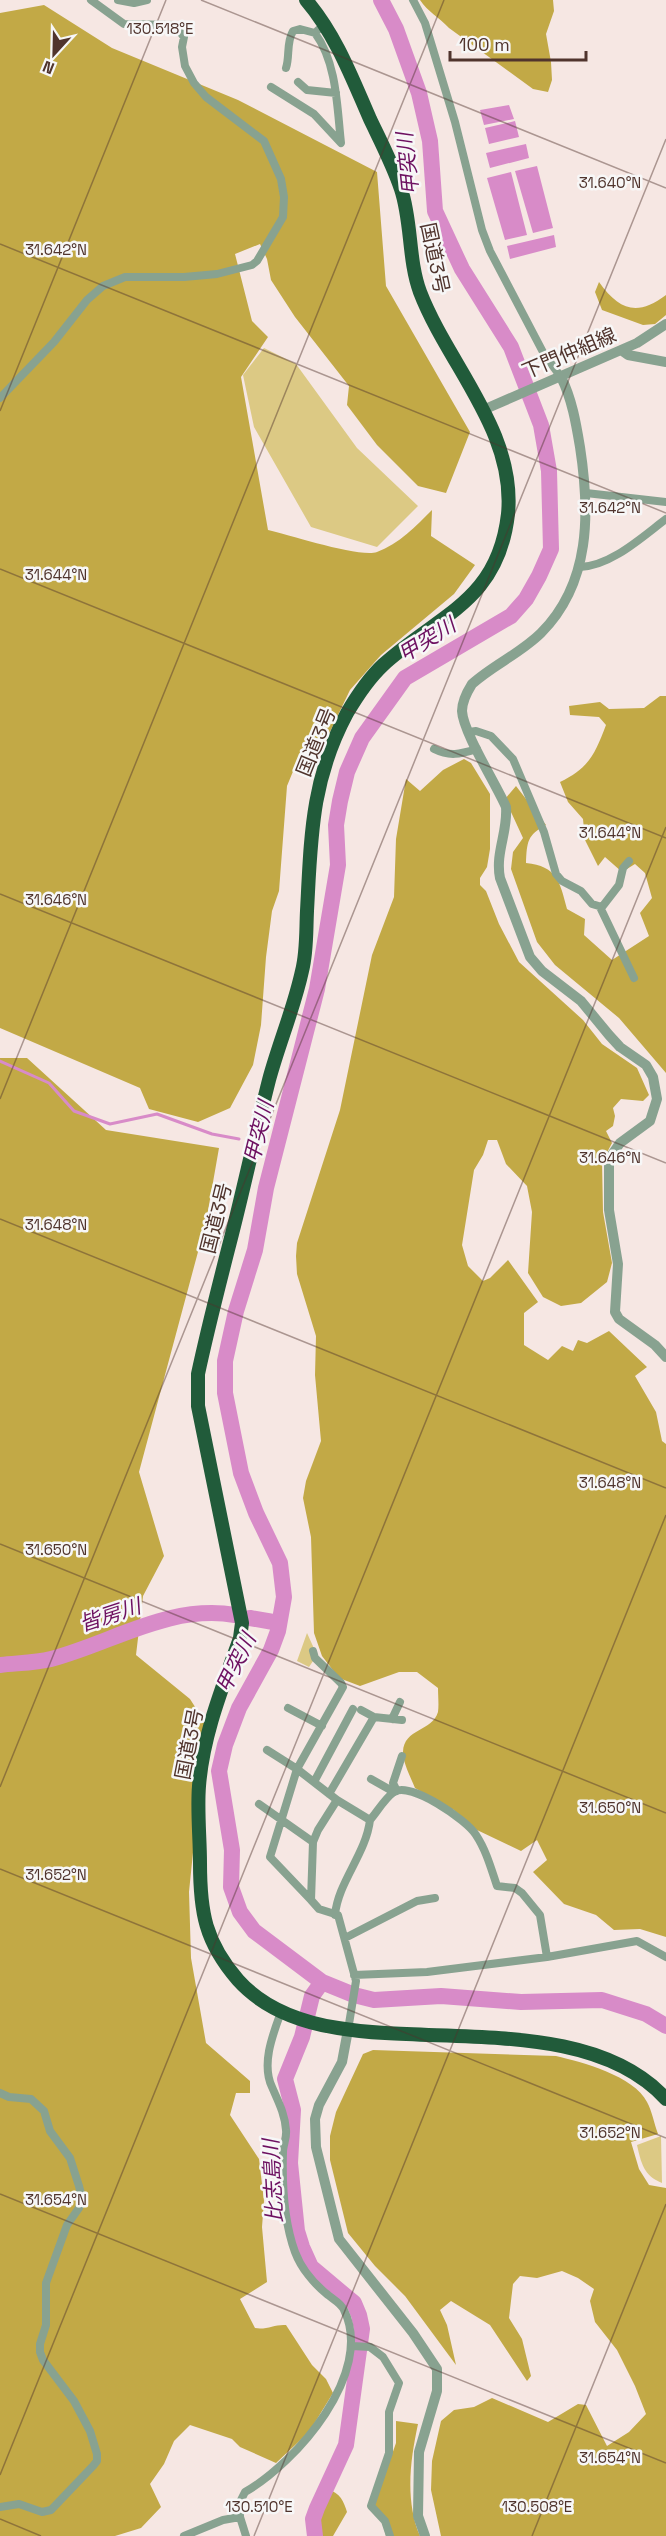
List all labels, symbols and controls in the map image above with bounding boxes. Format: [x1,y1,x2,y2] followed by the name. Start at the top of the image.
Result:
[126,19,194,38] text: 130.518°E
[24,24,84,84] north arrow
[450,24,586,62] scale bar
[459,33,510,56] text: 100 m
[40,56,57,79] text: N
[391,129,424,197] water label: 甲突川
[579,173,641,192] text: 31.640°N
[415,220,455,296] street label: 国道3号
[25,240,87,259] text: 31.642°N
[518,321,620,385] street label: 下門仲組線
[579,498,641,517] text: 31.642°N
[25,565,87,584] text: 31.644°N
[393,610,462,668] water label: 甲突川
[290,704,342,780] street label: 国道3号
[579,823,641,842] text: 31.644°N
[25,890,87,909] text: 31.646°N
[238,1096,280,1166] water label: 甲突川
[579,1148,641,1167] text: 31.646°N
[195,1180,237,1256] street label: 国道3号
[25,1215,87,1234] text: 31.648°N
[579,1473,641,1492] text: 31.648°N
[25,1540,87,1559] text: 31.650°N
[76,1591,146,1637] water label: 皆房川
[210,1627,262,1697] water label: 甲突川
[169,1706,209,1782] street label: 国道3号
[579,1798,641,1817] text: 31.650°N
[25,1865,87,1884] text: 31.652°N
[579,2123,641,2142] text: 31.652°N
[257,2136,288,2224] water label: 比志島川
[25,2190,87,2209] text: 31.654°N
[579,2448,641,2467] text: 31.654°N
[225,2497,293,2516] text: 130.510°E
[502,2497,572,2516] text: 130.508°E

